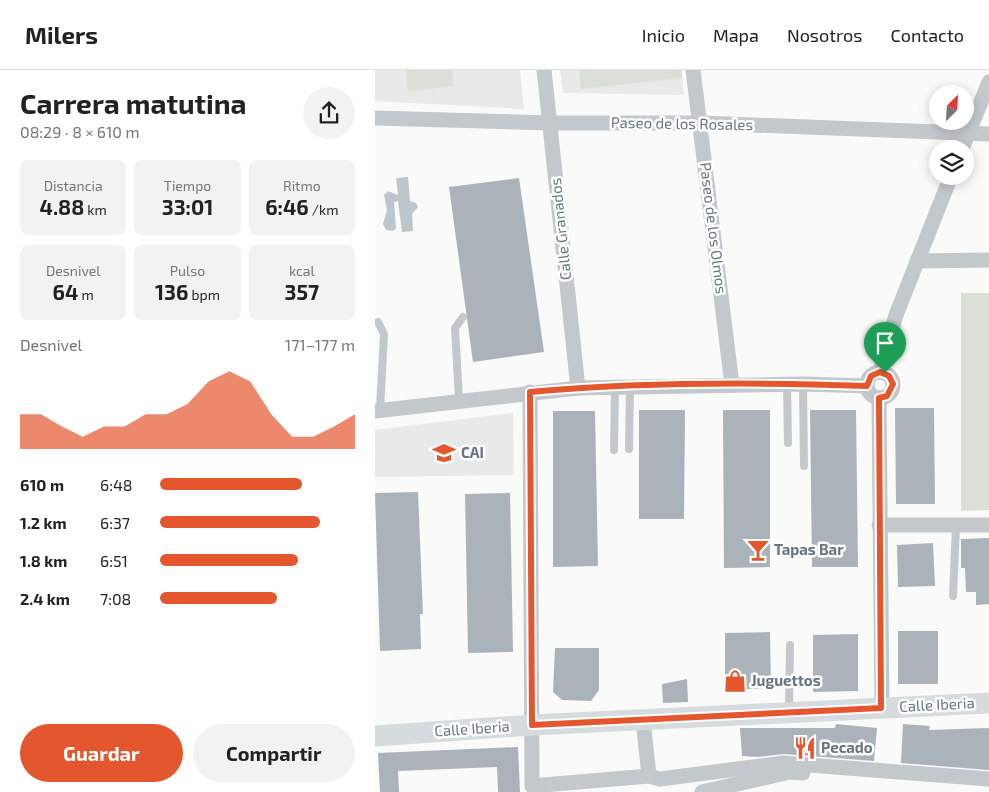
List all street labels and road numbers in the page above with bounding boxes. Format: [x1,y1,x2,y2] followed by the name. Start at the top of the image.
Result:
[611,113,753,133] street label: Paseo de los Rosales
[697,161,731,295] street label: Paseo de los Olmos
[546,177,574,281] street label: Calle Granados
[899,693,975,715] street label: Calle Iberia
[434,716,510,740] street label: Calle Iberia

